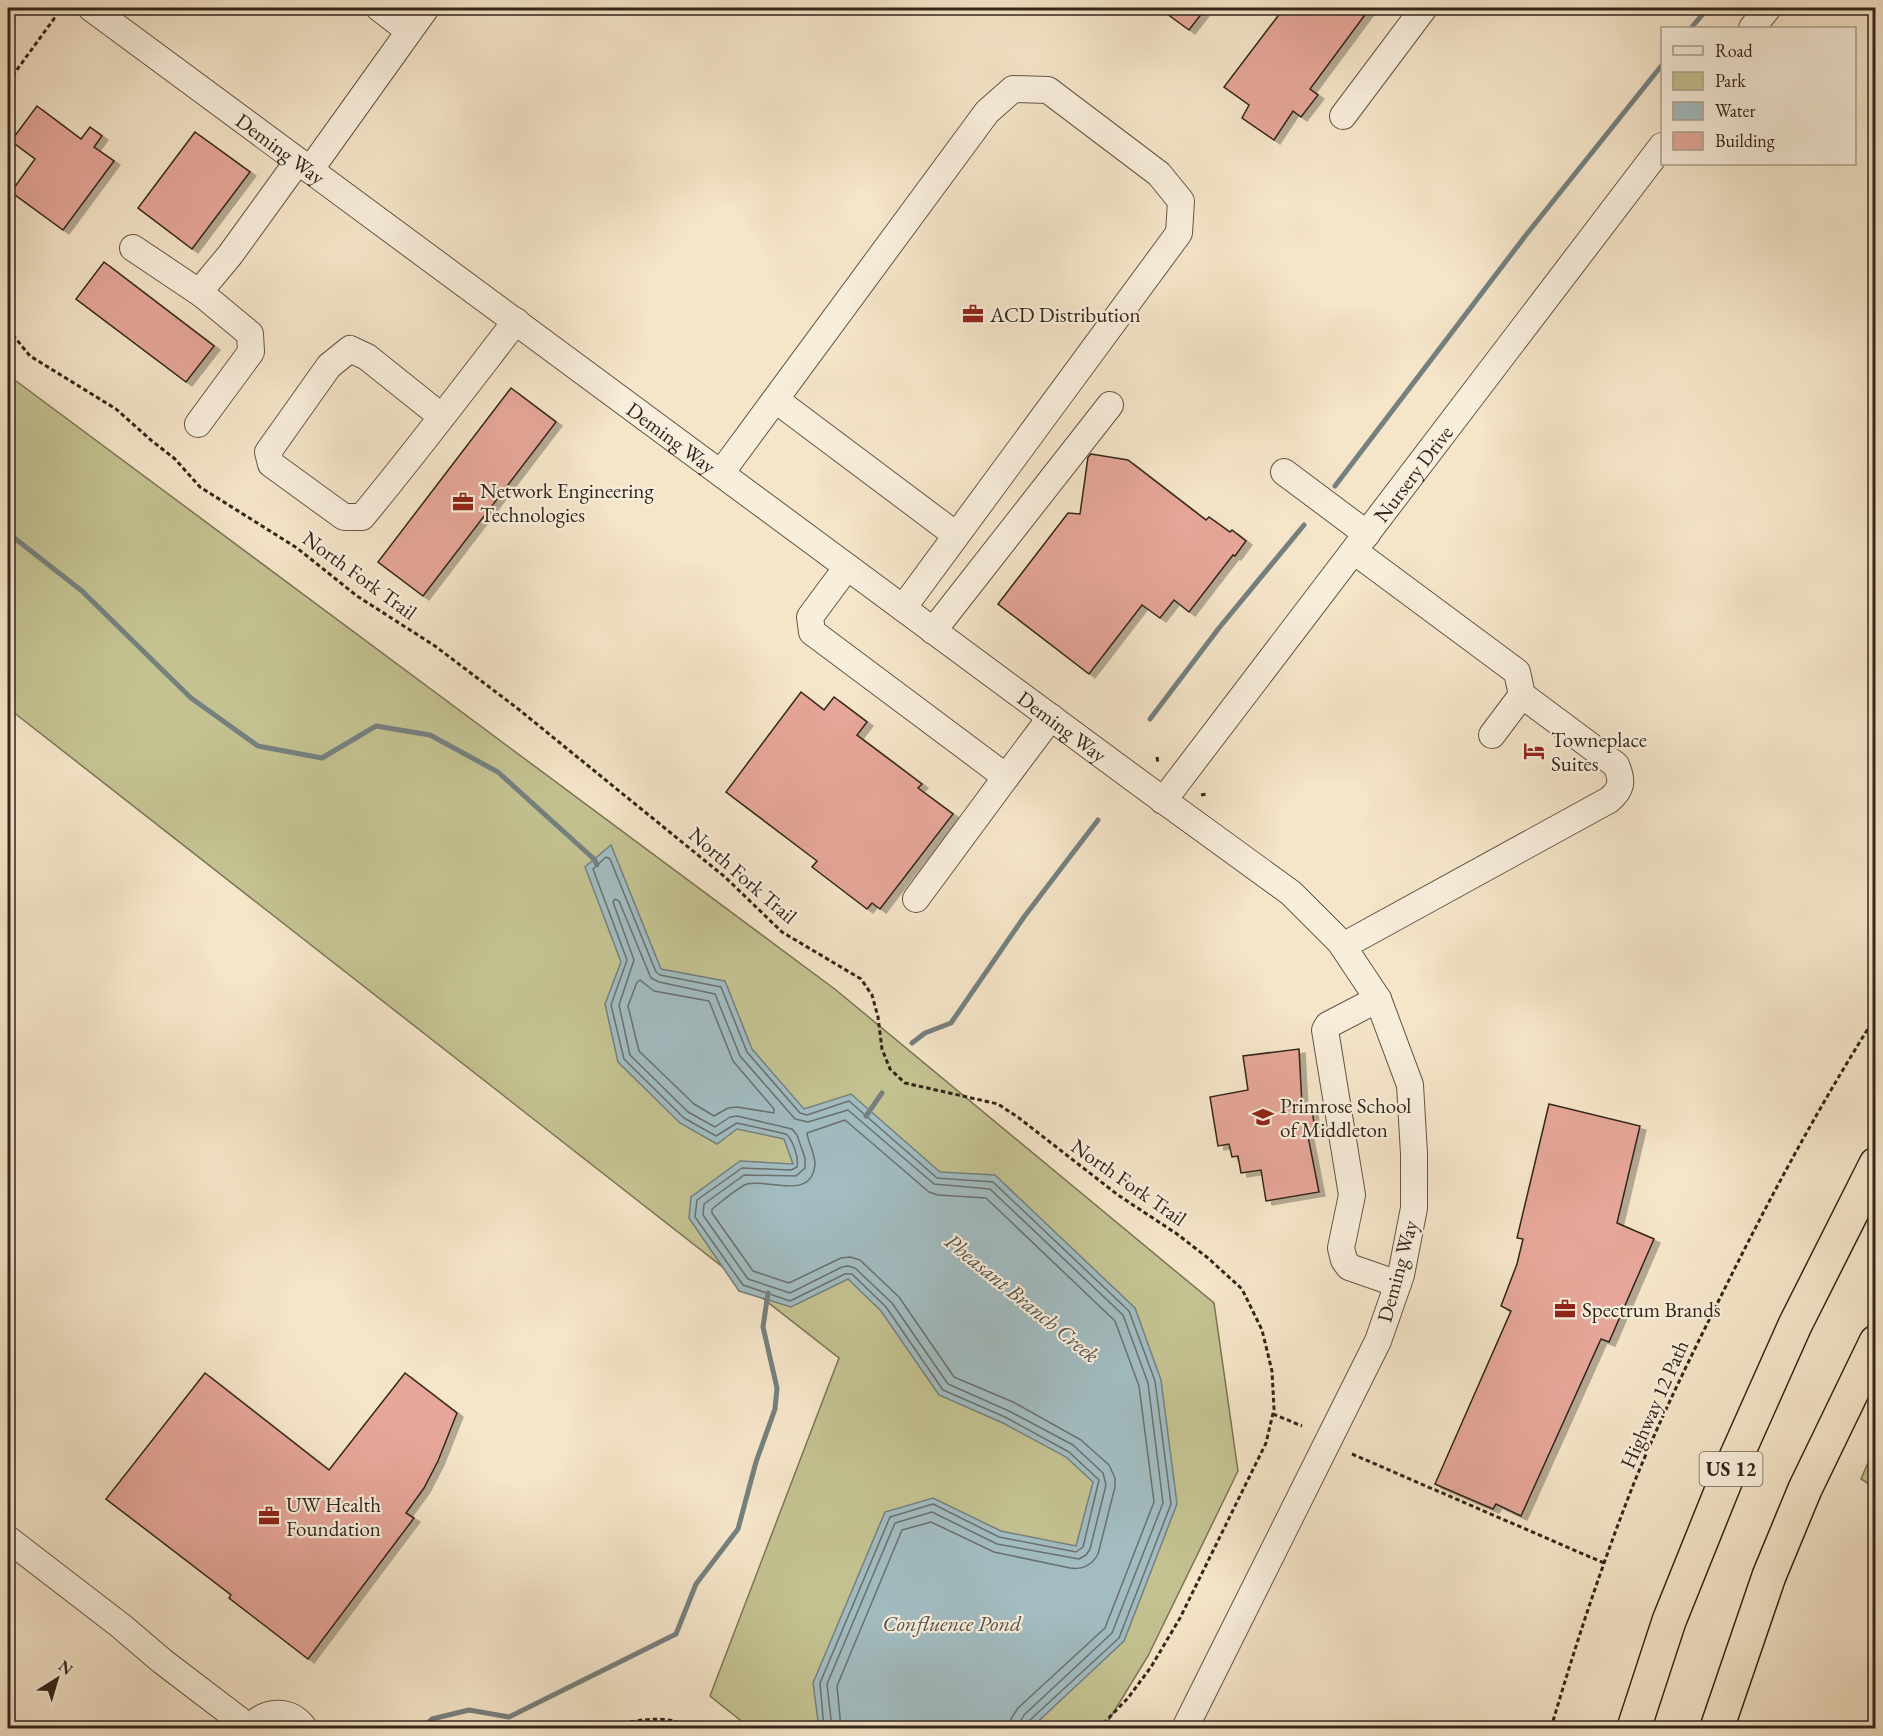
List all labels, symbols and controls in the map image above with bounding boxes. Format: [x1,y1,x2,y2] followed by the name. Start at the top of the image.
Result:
[1661,27,1856,165] legend
[1715,39,1754,62] text: Road
[1715,69,1746,92] text: Park
[1715,99,1756,122] text: Water
[231,106,331,191] street label: Deming Way
[1715,129,1775,152] text: Building
[989,301,1140,328] place label: ACD Distribution
[961,302,985,326] office icon: ACD Distribution
[622,395,722,480] street label: Deming Way
[1367,419,1458,527] street label: Nursery Drive
[480,477,654,528] place label: Network Engineering Technologies
[451,490,475,514] office icon: Network Engineering Technologies
[298,524,422,626] street label: North Fork Trail
[1012,684,1113,768] street label: Deming Way
[1551,726,1647,777] place label: Towneplace Suites
[1522,739,1546,763] hotel icon: Towneplace Suites
[683,821,803,929] street label: North Fork Trail
[1280,1092,1411,1143] place label: Primrose School of Middleton
[1251,1105,1275,1129] school or university icon: Primrose School of Middleton
[1066,1132,1192,1232] street label: North Fork Trail
[1370,1216,1424,1325] street label: Deming Way
[939,1227,1105,1369] water label: Pheasant Branch Creek
[1582,1296,1721,1323] place label: Spectrum Brands
[1553,1297,1577,1321] office icon: Spectrum Brands
[1614,1335,1694,1472] street label: Highway 12 Path
[1700,1452,1762,1486] road number: US 12
[286,1491,381,1542] place label: UW Health Foundation
[257,1504,281,1528] office icon: UW Health Foundation
[883,1609,1022,1638] water label: Confluence Pond
[27,1649,87,1709] north arrow
[54,1655,77,1680] text: N

